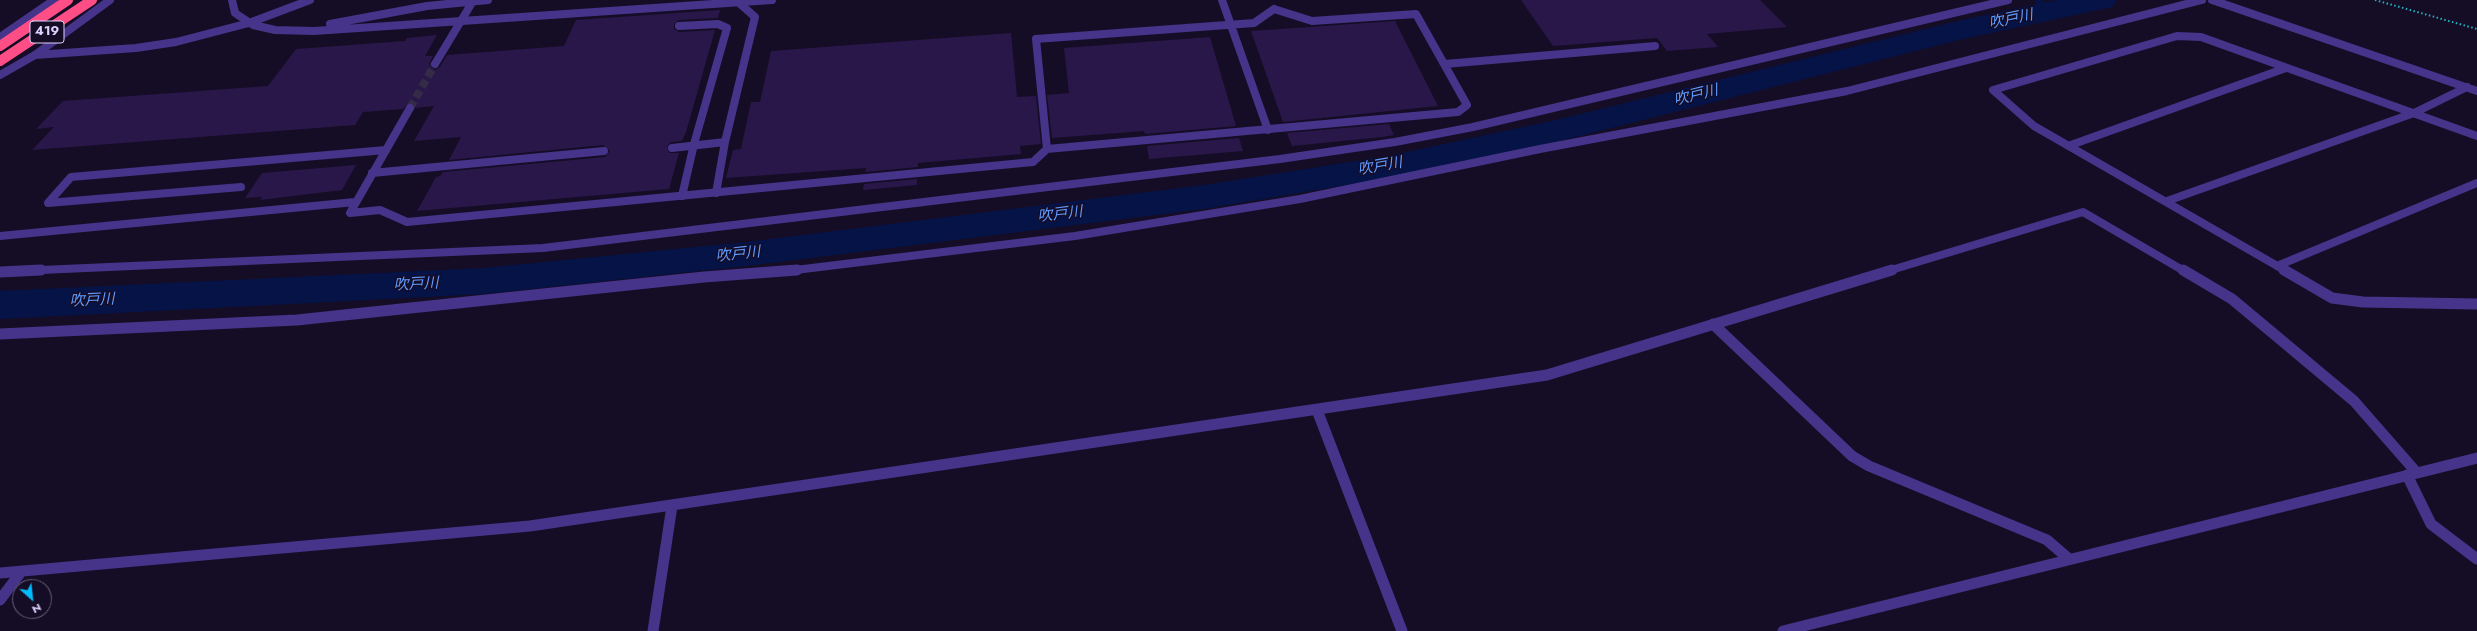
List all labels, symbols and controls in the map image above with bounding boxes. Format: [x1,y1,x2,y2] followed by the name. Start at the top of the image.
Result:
[1987,7,2035,33] water label: 吹戸川
[30,21,64,43] road number: 419
[1672,82,1720,110] water label: 吹戸川
[1356,154,1404,180] water label: 吹戸川
[1037,203,1083,227] water label: 吹戸川
[715,244,761,266] water label: 吹戸川
[393,275,439,295] water label: 吹戸川
[69,291,115,311] water label: 吹戸川
[12,579,52,619] north arrow
[29,600,45,618] text: N

